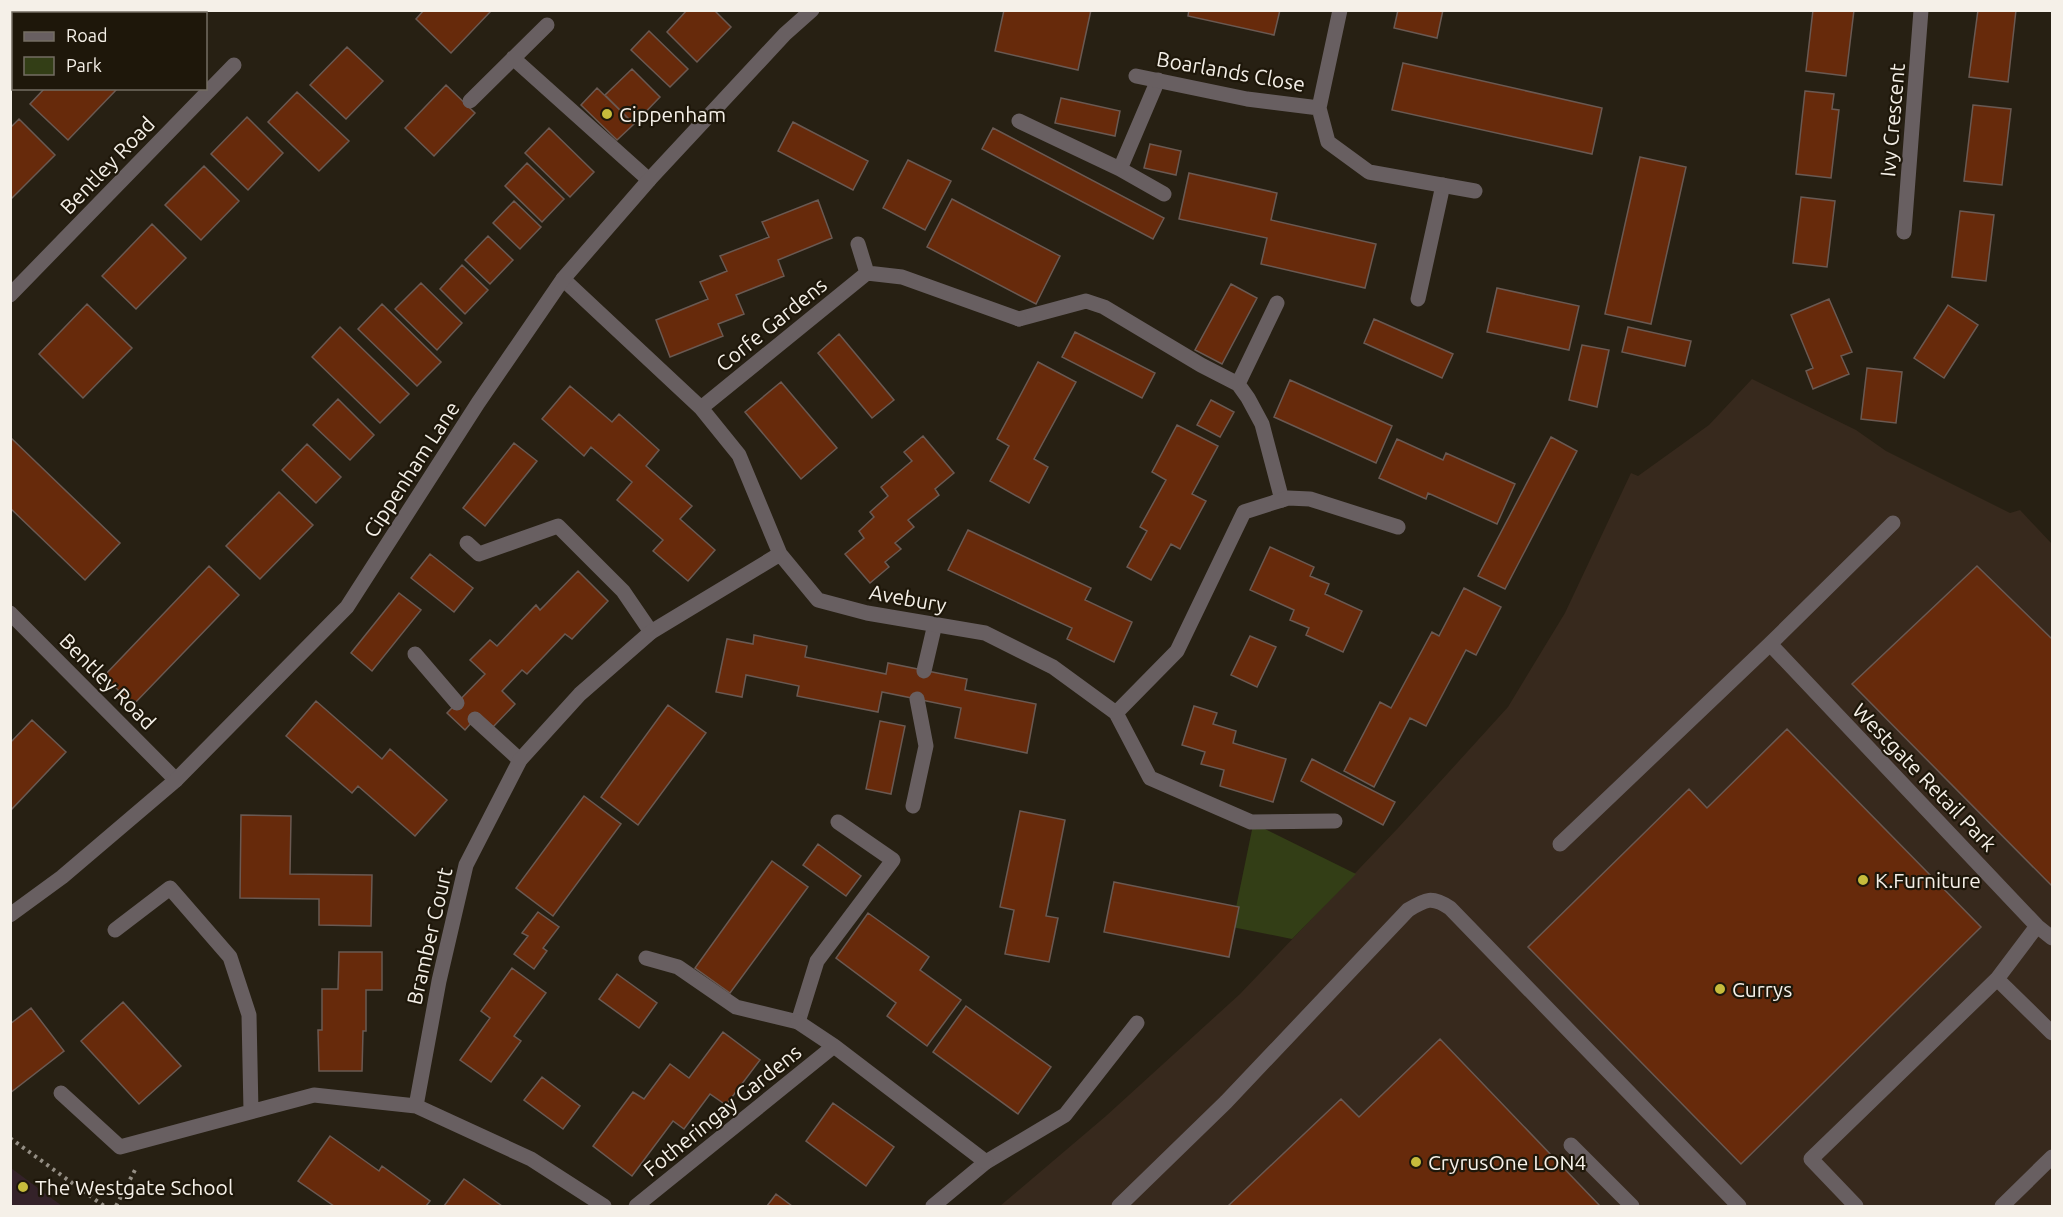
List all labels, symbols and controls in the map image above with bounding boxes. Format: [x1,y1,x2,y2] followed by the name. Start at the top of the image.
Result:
[12,12,207,90] legend
[66,25,108,45] text: Road
[1155,46,1307,96] street label: Boarlands Close
[66,55,102,75] text: Park
[1875,62,1909,178] street label: Ivy Crescent
[619,102,726,126] place label: Cippenham
[600,107,614,121] marker: Cippenham
[55,111,159,219] street label: Bentley Road
[711,272,831,376] street label: Corfe Gardens
[358,397,464,541] street label: Cippenham Lane
[868,579,948,617] street label: Avebury
[55,628,161,734] street label: Bentley Road
[1848,698,2002,856] street label: Westgate Retail Park
[402,865,456,1007] street label: Bramber Court
[1875,868,1981,892] place label: K.Furniture
[1856,873,1870,887] marker: K.Furniture
[1732,977,1792,1001] place label: Currys
[1713,982,1727,996] marker: Currys
[638,1039,806,1181] street label: Fotheringay Gardens
[1428,1150,1586,1174] place label: CryrusOne LON4
[1409,1155,1423,1169] marker: CryrusOne LON4
[35,1175,233,1199] place label: The Westgate School
[16,1180,30,1194] marker: The Westgate School

